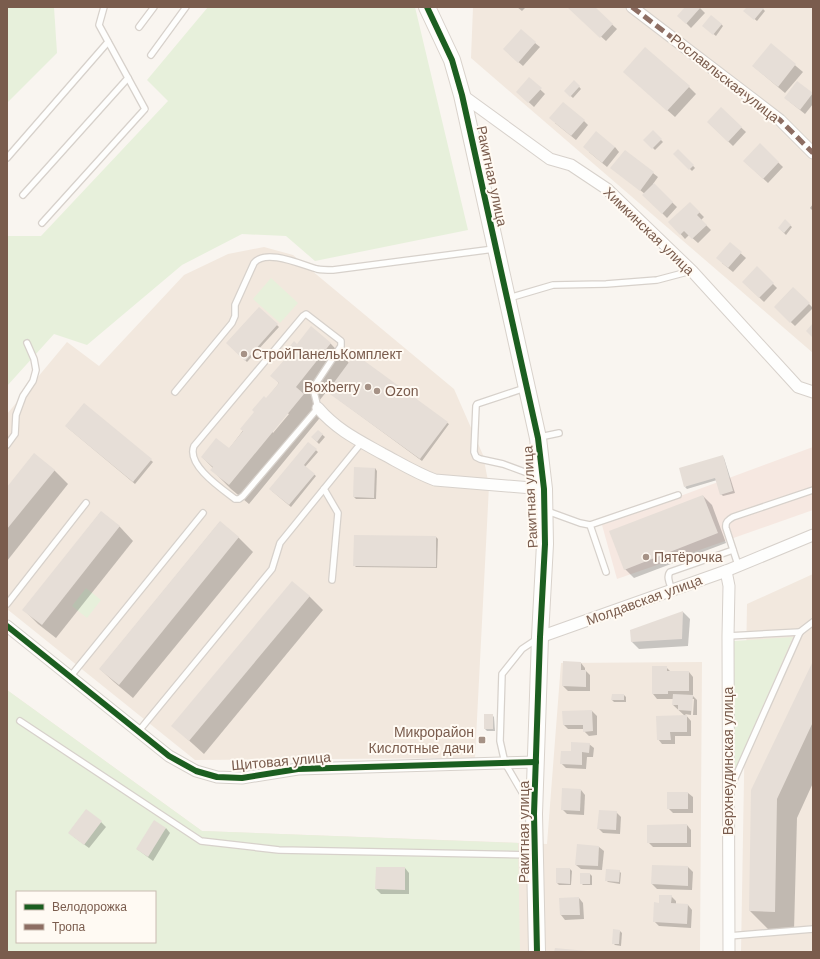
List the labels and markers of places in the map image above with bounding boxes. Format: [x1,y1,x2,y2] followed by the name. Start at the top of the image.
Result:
[252,346,403,362] place label: СтройПанельКомплект
[239,349,249,359] marker: СтройПанельКомплект
[304,379,360,395] place label: Boxberry
[363,382,373,392] marker: Boxberry
[385,383,418,399] place label: Ozon
[372,386,382,396] marker: Ozon
[654,549,723,565] place label: Пятёрочка
[641,552,651,562] marker: Пятёрочка
[369,724,474,756] place label: Микрорайон Кислотные дачи
[477,735,487,745] marker: Микрорайон Кислотные дачи

